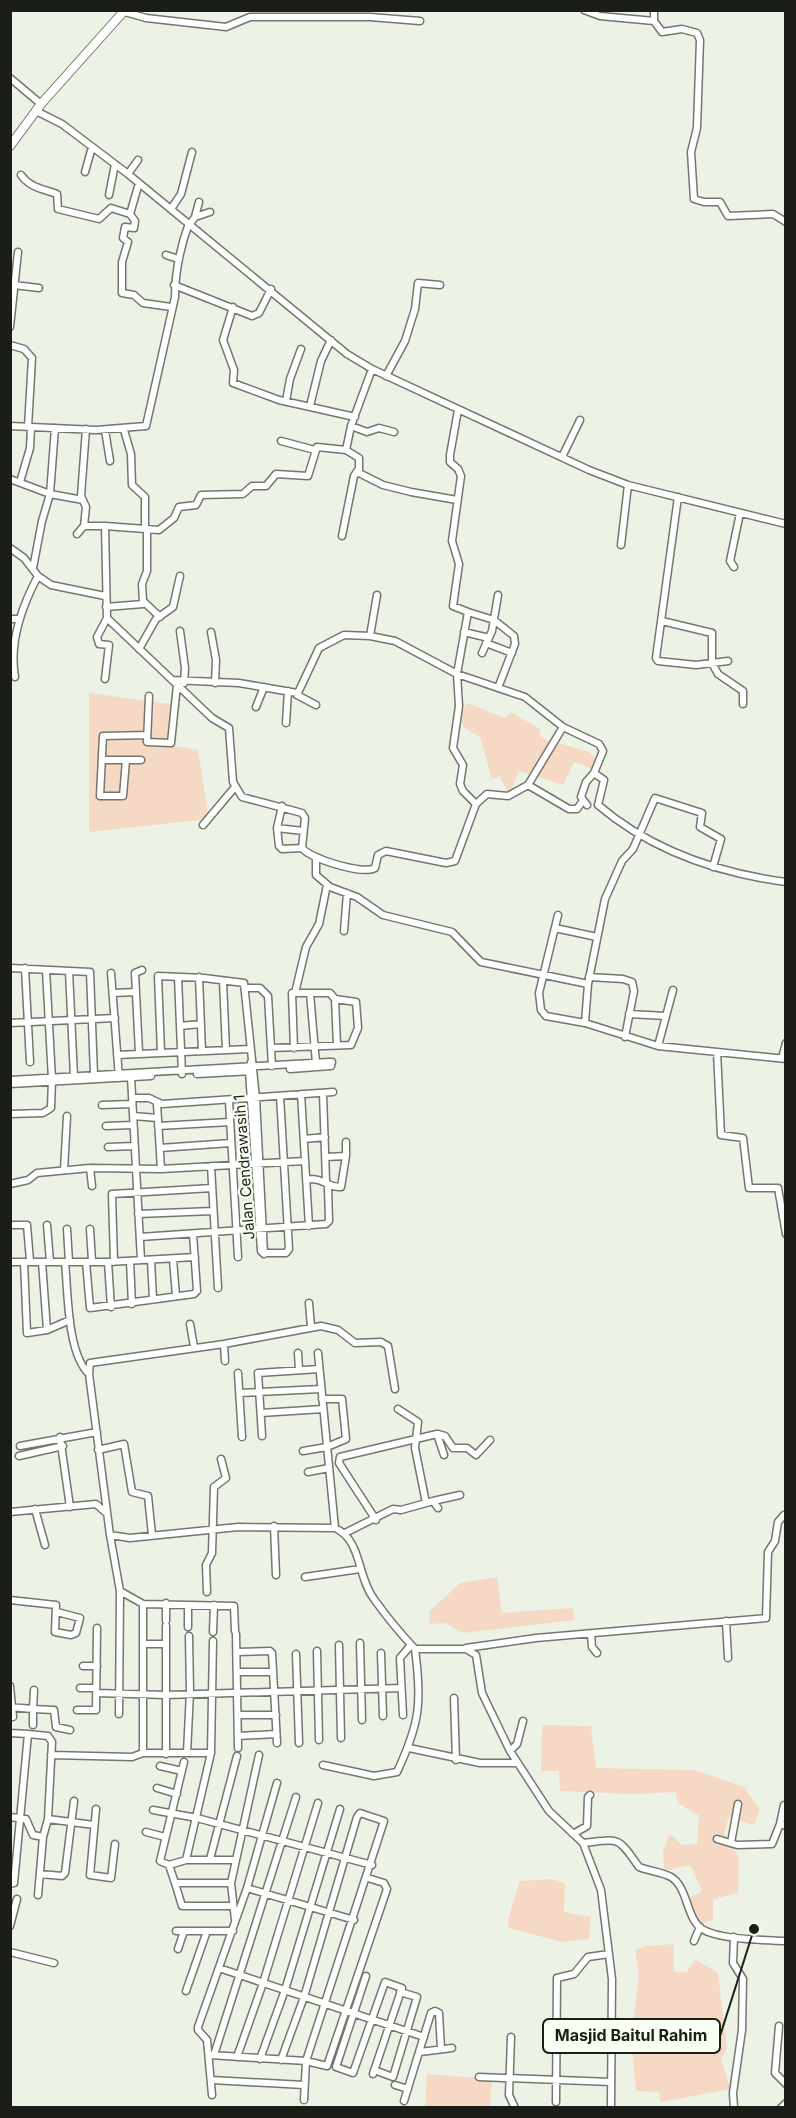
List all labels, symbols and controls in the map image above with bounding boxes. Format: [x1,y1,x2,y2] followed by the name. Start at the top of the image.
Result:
[229,1094,259,1240] street label: Jalan Cendrawasih 1
[543,2019,720,2053] callout: Masjid Baitul Rahim
[555,2025,707,2045] text: Masjid Baitul Rahim

